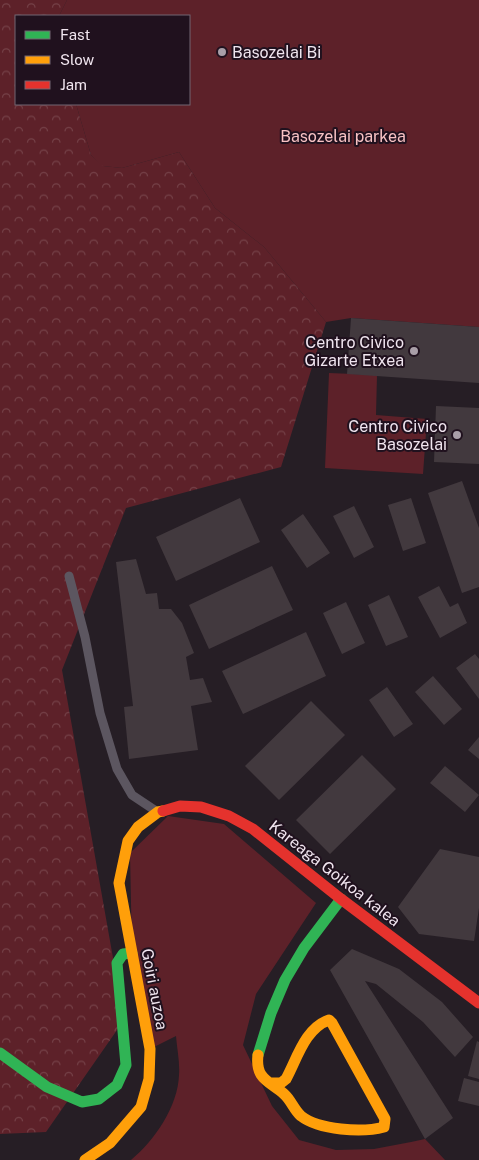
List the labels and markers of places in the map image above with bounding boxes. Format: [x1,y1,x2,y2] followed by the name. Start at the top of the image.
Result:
[232,43,321,62] place label: Basozelai Bi
[216,46,228,58] marker: Basozelai Bi
[305,333,404,370] place label: Centro Civico Gizarte Etxea
[408,345,420,357] marker: Centro Civico Gizarte Etxea
[348,417,447,454] place label: Centro Civico Basozelai
[451,429,463,441] marker: Centro Civico Basozelai

